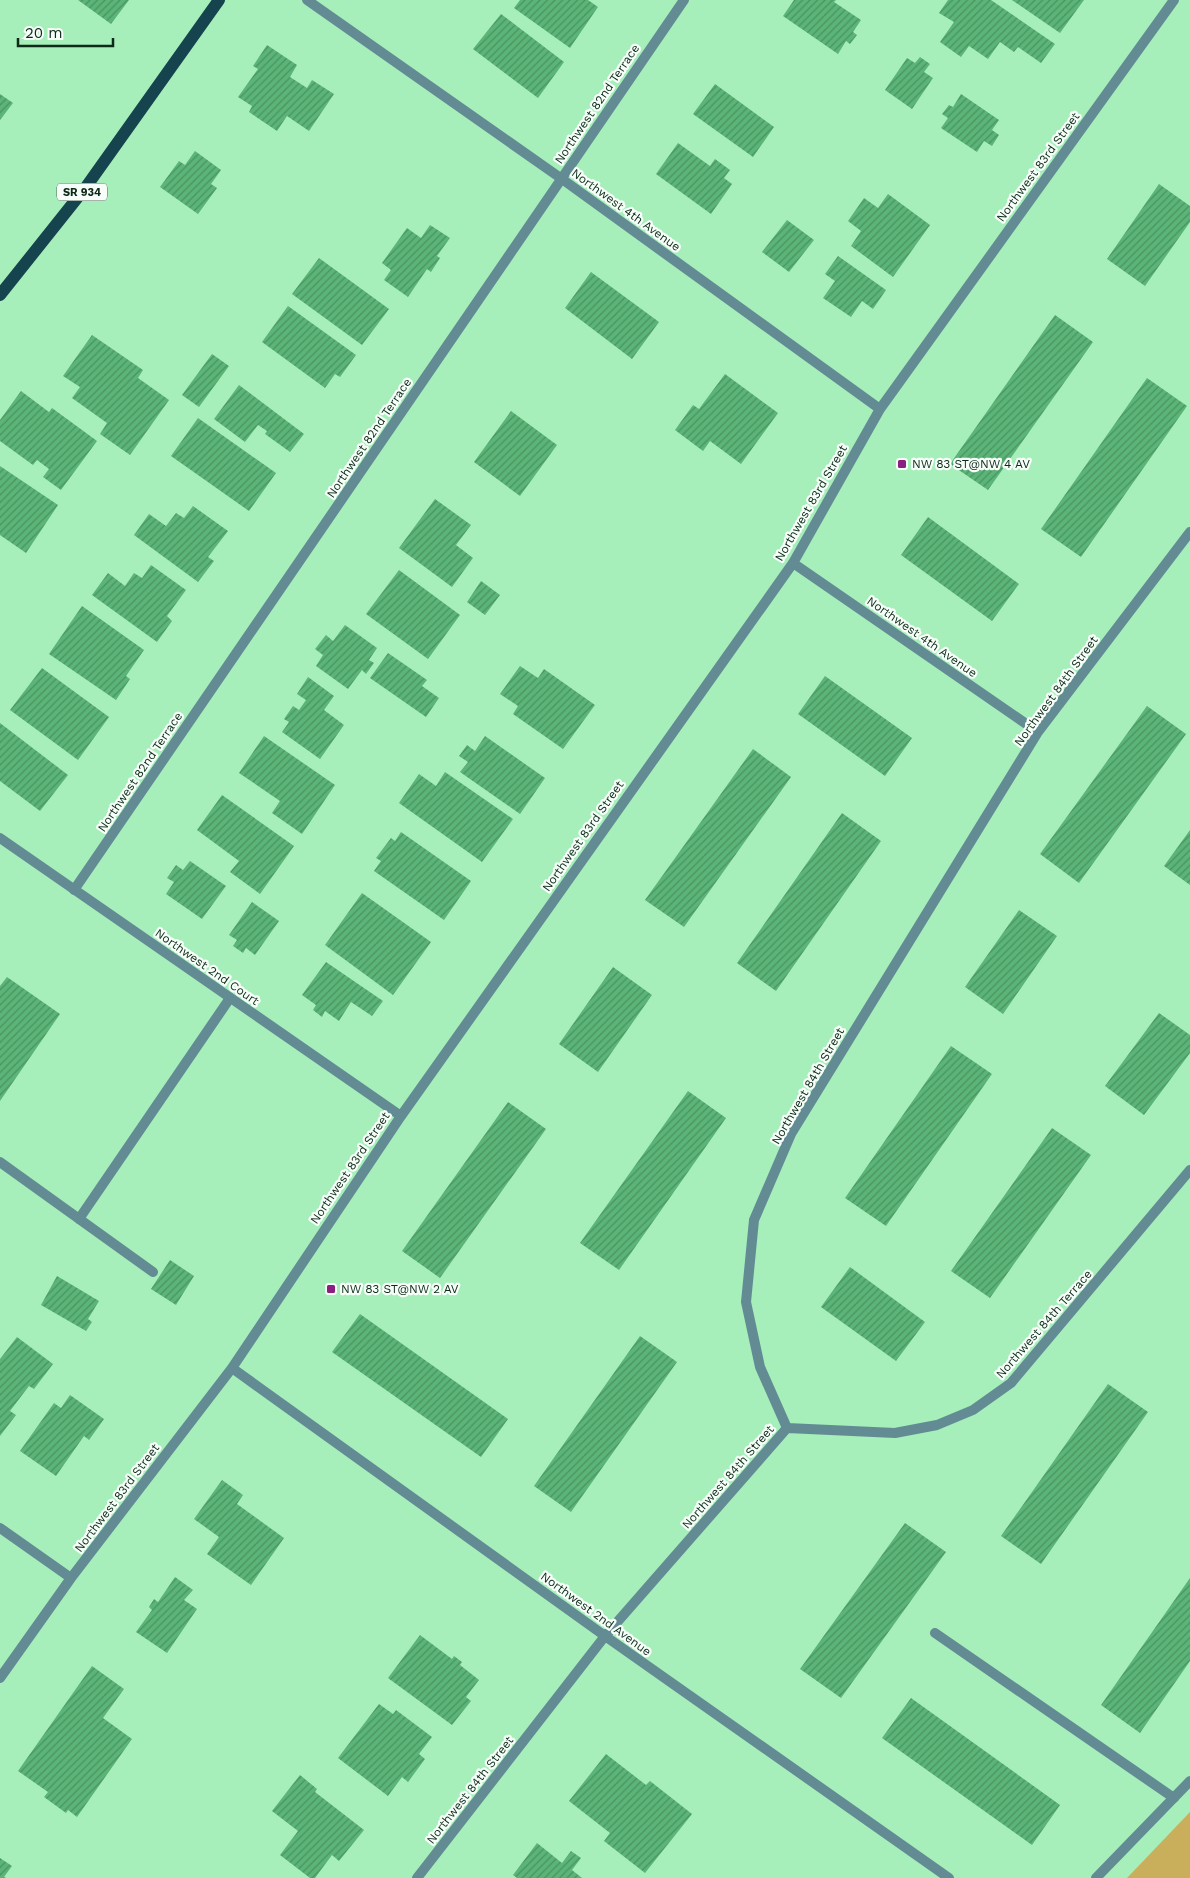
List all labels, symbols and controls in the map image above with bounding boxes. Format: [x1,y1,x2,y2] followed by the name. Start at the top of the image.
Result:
[18,15,112,47] scale bar
[25,24,63,42] text: 20 m
[552,42,642,166] street label: Northwest 82nd Terrace
[994,110,1082,224] street label: Northwest 83rd Street
[569,166,683,254] street label: Northwest 4th Avenue
[57,183,107,200] road number: SR 934
[324,376,414,500] street label: Northwest 82nd Terrace
[772,443,850,563] street label: Northwest 83rd Street
[912,457,1030,471] place label: NW 83 ST@NW 4 AV
[896,458,908,470] marker: NW 83 ST@NW 4 AV
[864,594,980,680] street label: Northwest 4th Avenue
[1011,633,1101,749] street label: Northwest 84th Street
[95,710,185,834] street label: Northwest 82nd Terrace
[540,778,626,894] street label: Northwest 83rd Street
[152,926,262,1008] street label: Northwest 2nd Court
[769,1025,847,1147] street label: Northwest 84th Street
[307,1110,393,1226] street label: Northwest 83rd Street
[993,1267,1095,1381] street label: Northwest 84th Terrace
[341,1282,459,1296] place label: NW 83 ST@NW 2 AV
[325,1283,337,1295] marker: NW 83 ST@NW 2 AV
[679,1422,777,1532] street label: Northwest 84th Street
[72,1441,162,1555] street label: Northwest 83rd Street
[538,1569,654,1659] street label: Northwest 2nd Avenue
[424,1734,516,1846] street label: Northwest 84th Street

